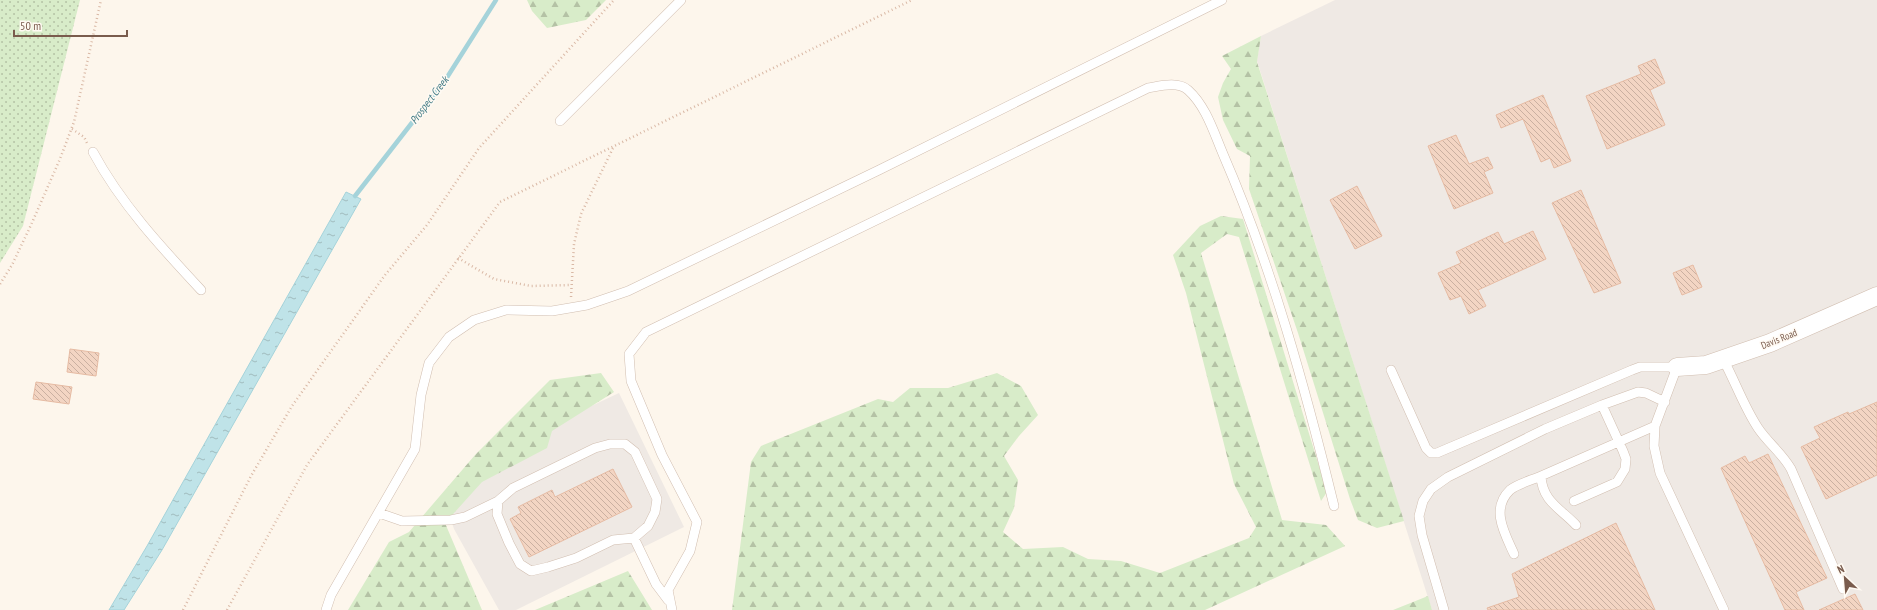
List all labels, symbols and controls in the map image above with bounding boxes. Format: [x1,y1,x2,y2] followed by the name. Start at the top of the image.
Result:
[14,12,127,38] scale bar
[20,18,41,33] text: 50 m
[407,72,452,127] water label: Prospect Creek
[1759,326,1799,352] street label: Davis Road
[1825,558,1865,598] north arrow
[1835,561,1846,577] text: N

